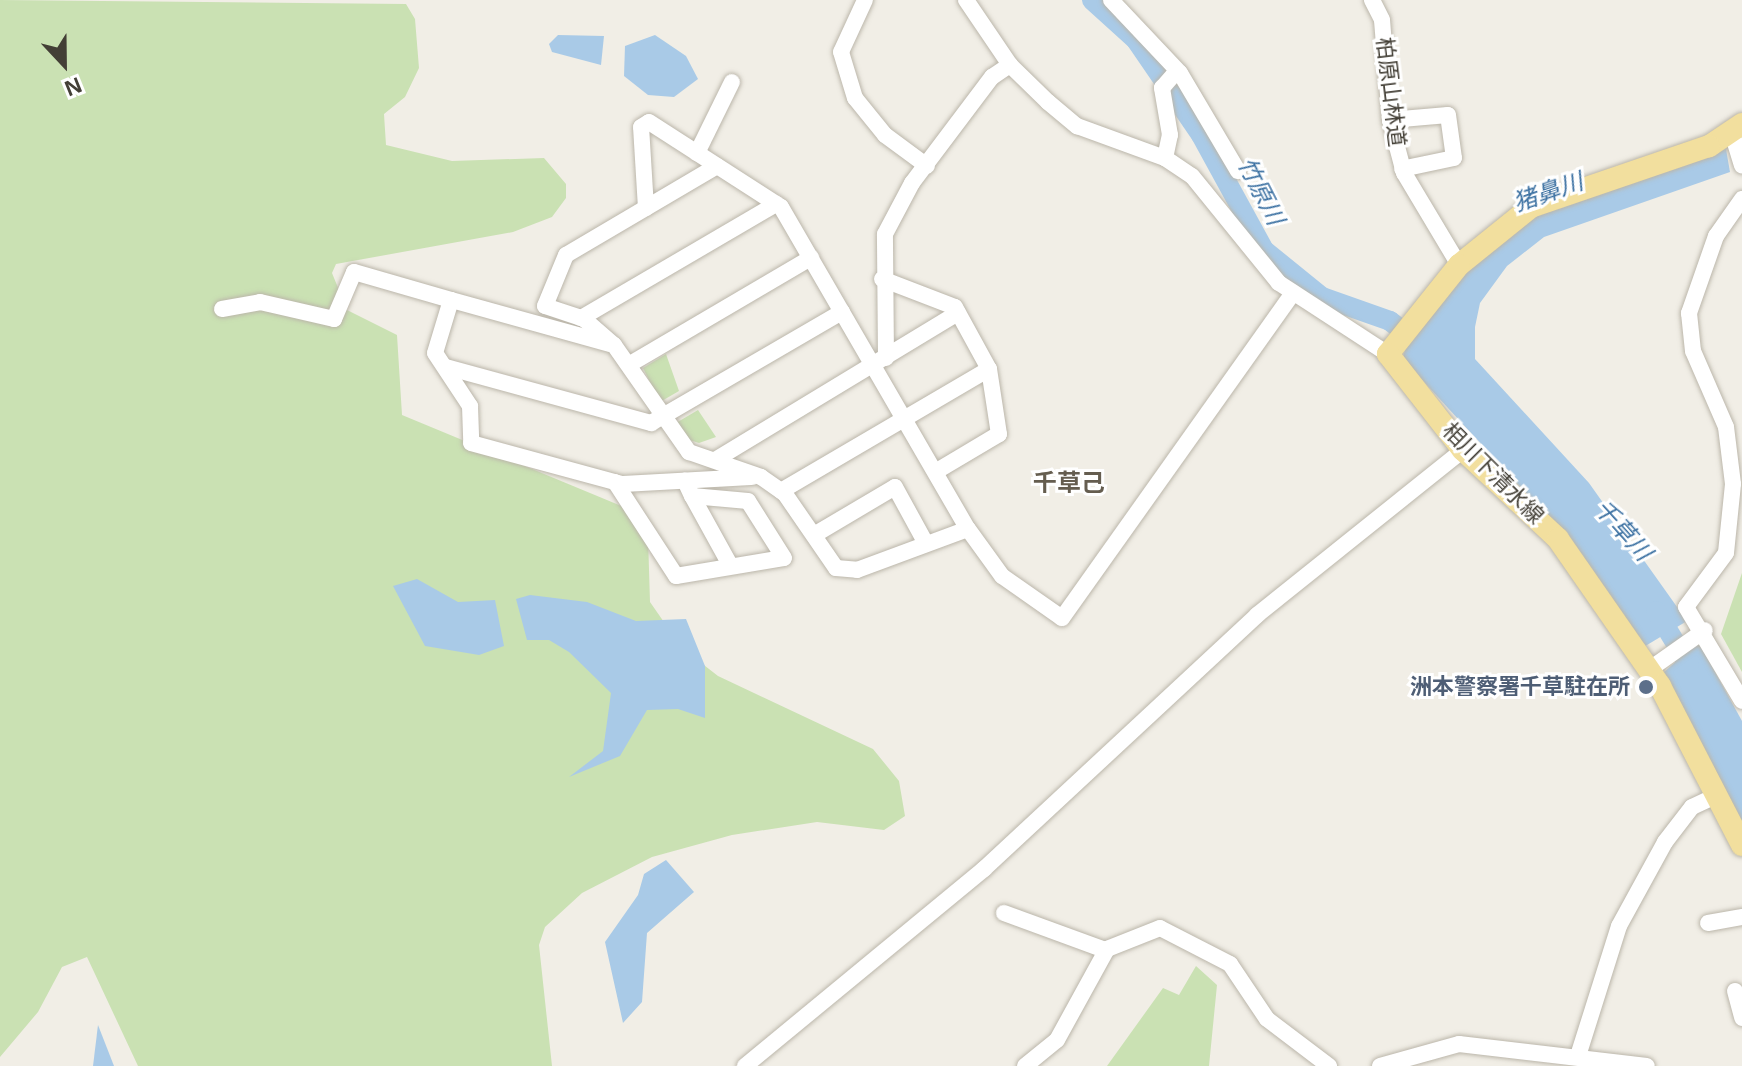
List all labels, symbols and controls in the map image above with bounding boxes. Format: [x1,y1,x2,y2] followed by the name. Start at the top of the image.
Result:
[24,24,104,104] north arrow
[1371,36,1411,148] street label: 柏原山林道
[61,72,85,101] text: N
[1232,152,1290,230] water label: 竹原川
[1509,167,1587,217] water label: 猪鼻川
[1437,417,1549,529] street label: 相川下清水線
[1033,469,1105,497] district label: 千草己
[1588,494,1658,566] water label: 千草川
[1410,674,1630,700] place label: 洲本警察署千草駐在所
[1637,678,1655,696] marker: 洲本警察署千草駐在所

